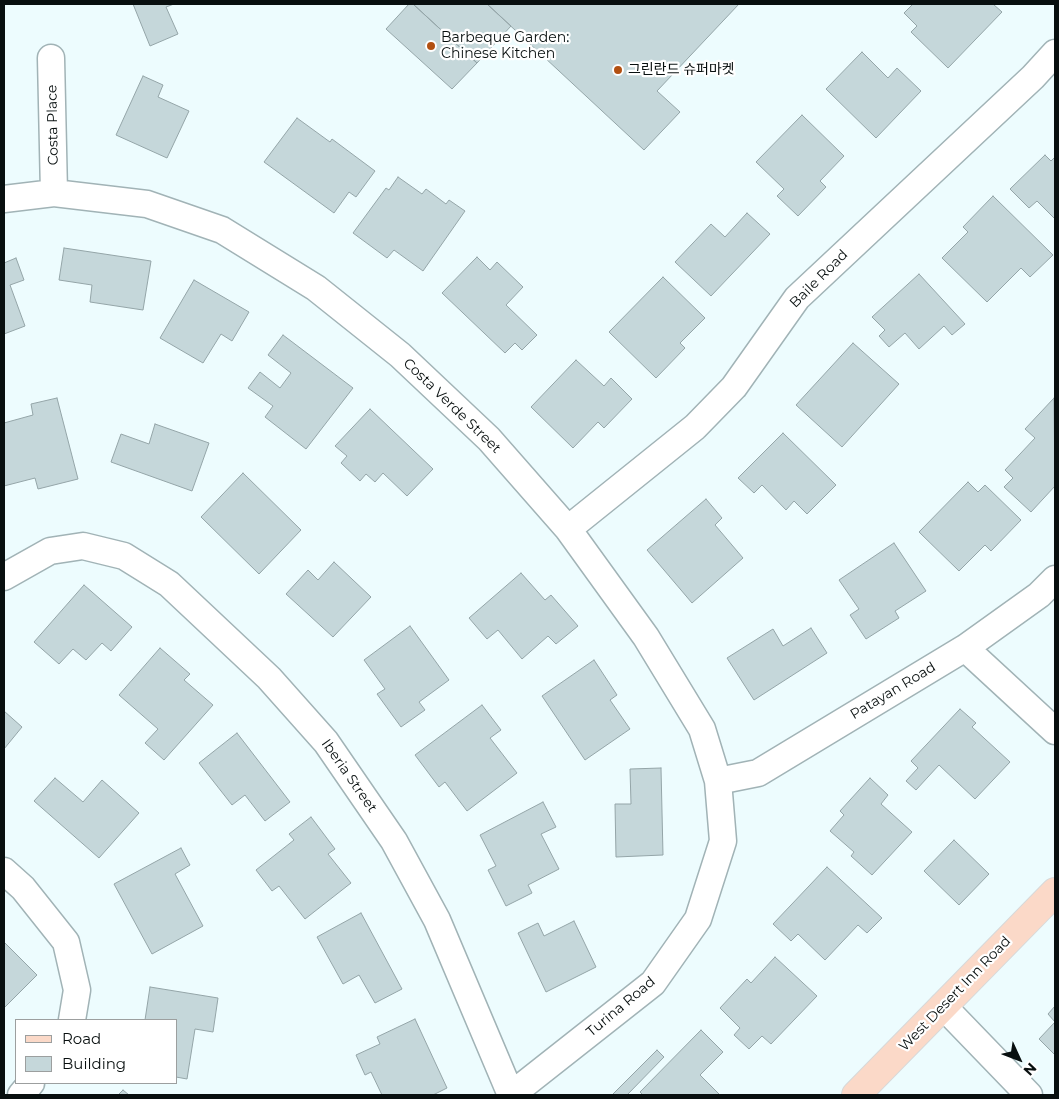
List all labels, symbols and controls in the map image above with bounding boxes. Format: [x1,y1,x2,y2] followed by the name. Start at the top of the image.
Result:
[441,30,569,62] place label: Barbeque Garden: Chinese Kitchen
[425,40,437,52] marker: Barbeque Garden: Chinese Kitchen
[628,62,735,78] place label: 그린란드 슈퍼마켓
[612,64,624,76] marker: 그린란드 슈퍼마켓
[44,84,62,166] street label: Costa Place
[787,247,851,311] street label: Baile Road
[400,355,504,457] street label: Costa Verde Street
[847,659,939,723] street label: Patayan Road
[318,736,380,816] street label: Iberia Street
[896,933,1014,1055] street label: West Desert Inn Road
[583,973,659,1041] street label: Turina Road
[15,1019,178,1084] legend
[62,1029,101,1048] text: Road
[994,1034,1044,1084] north arrow
[62,1054,126,1073] text: Building
[1020,1059,1040,1080] text: N

